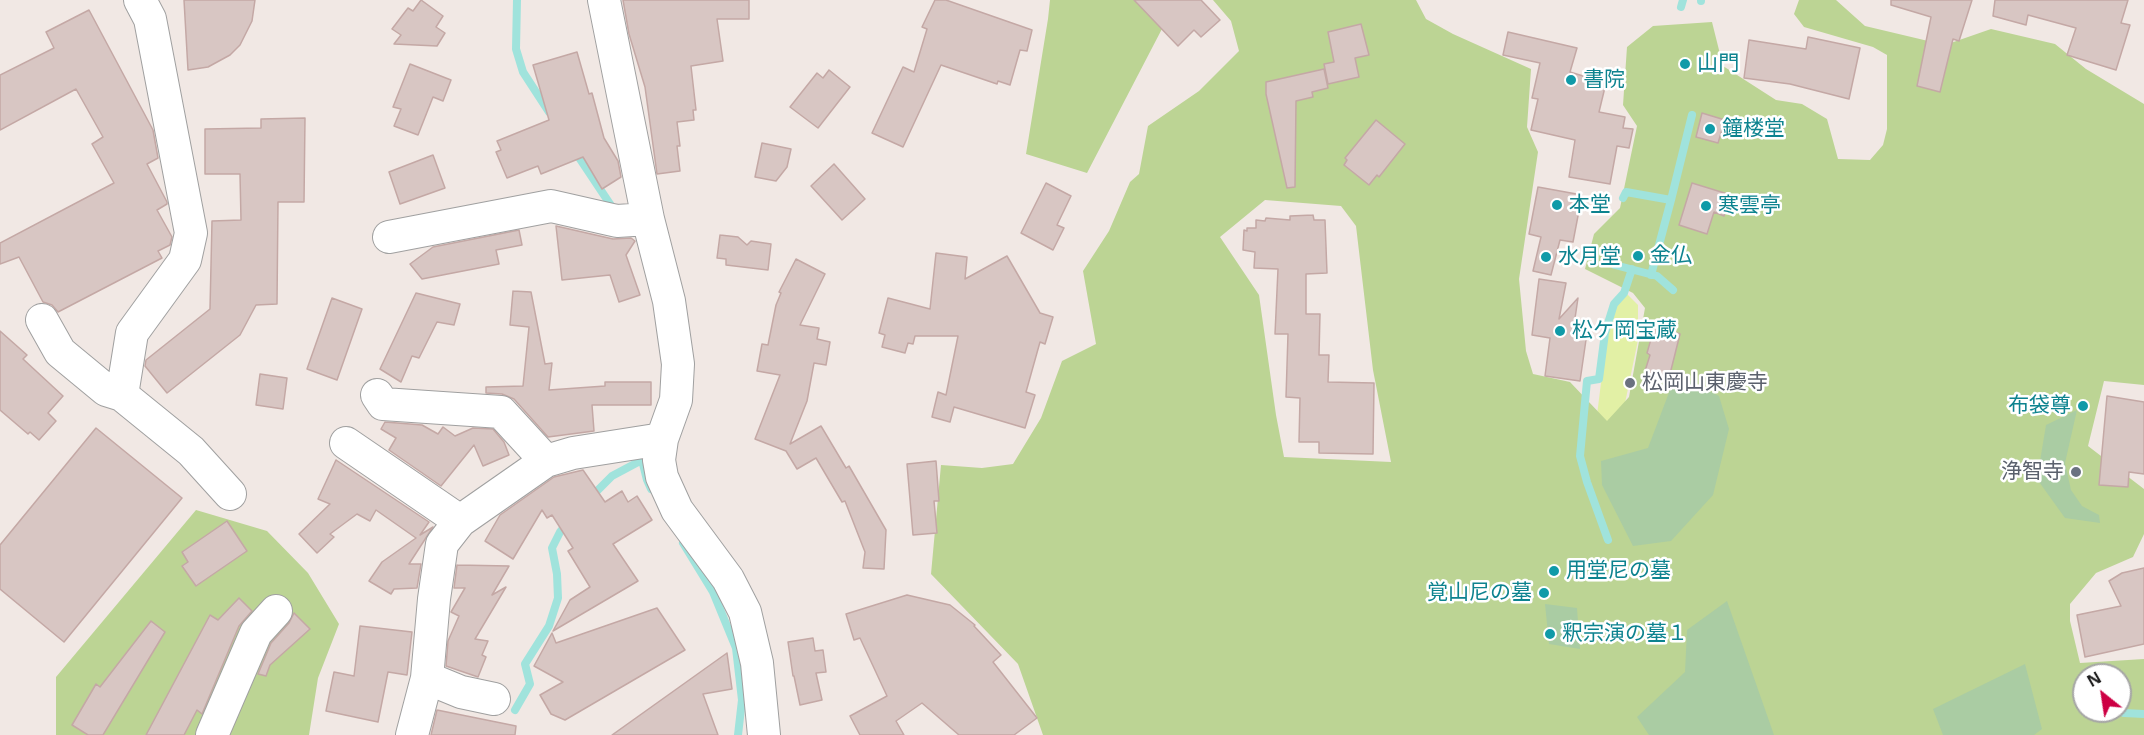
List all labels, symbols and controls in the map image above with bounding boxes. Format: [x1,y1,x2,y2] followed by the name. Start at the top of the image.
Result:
[1697,51,1739,77] place label: 山門
[1678,57,1692,71] marker: 山門
[1583,67,1625,93] place label: 書院
[1564,73,1578,87] marker: 書院
[1722,116,1785,142] place label: 鐘楼堂
[1703,122,1717,136] marker: 鐘楼堂
[1569,192,1611,218] place label: 本堂
[1718,193,1781,219] place label: 寒雲亭
[1550,198,1564,212] marker: 本堂
[1699,199,1713,213] marker: 寒雲亭
[1650,243,1692,269] place label: 金仏
[1558,244,1621,270] place label: 水月堂
[1631,249,1645,263] marker: 金仏
[1539,250,1553,264] marker: 水月堂
[1572,318,1677,344] place label: 松ケ岡宝蔵
[1553,324,1567,338] marker: 松ケ岡宝蔵
[1642,370,1768,396] place label: 松岡山東慶寺
[1623,376,1637,390] marker: 松岡山東慶寺
[2008,393,2071,419] place label: 布袋尊
[2076,399,2090,413] marker: 布袋尊
[2001,459,2064,485] place label: 浄智寺
[2069,465,2083,479] marker: 浄智寺
[1566,558,1671,584] place label: 用堂尼の墓
[1547,564,1561,578] marker: 用堂尼の墓
[1427,580,1532,606] place label: 覚山尼の墓
[1537,586,1551,600] marker: 覚山尼の墓
[1562,621,1688,647] place label: 釈宗演の墓１
[1543,627,1557,641] marker: 釈宗演の墓１
[2072,663,2132,723] north arrow
[2083,666,2105,692] text: N

